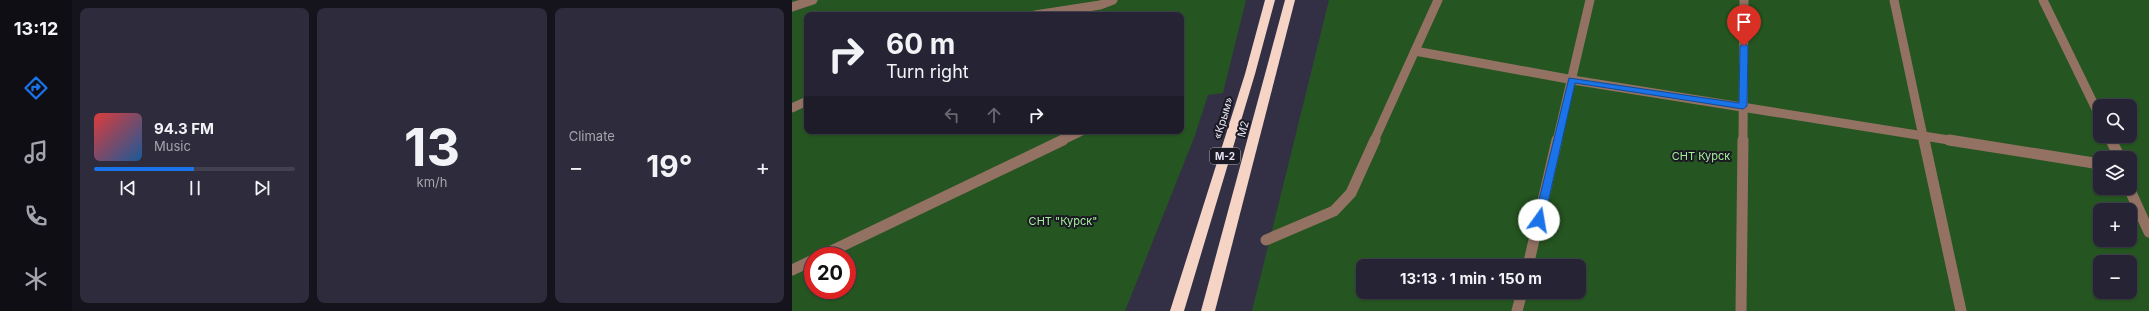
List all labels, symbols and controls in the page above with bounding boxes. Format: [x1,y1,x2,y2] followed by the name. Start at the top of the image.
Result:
[1727,5,1761,46] pin
[1733,11,1755,33] icon: arrive
[14,18,58,39] text: 13:12
[886,27,955,61] text: 60 m
[820,28,872,80] icon: right
[886,61,969,82] text: Turn right
[22,74,50,102] icon: directions
[1210,95,1236,141] street label: «Крым»
[2093,99,2137,299] map controls
[2093,99,2137,143] button: search
[941,104,963,126] icon: left
[983,104,1005,126] icon: ahead
[1025,104,1047,126] icon: right
[404,116,460,179] text: 13
[154,119,214,138] text: 94.3 FM
[1234,119,1252,139] street label: М2
[569,128,615,144] text: Climate
[22,138,50,166] icon: music
[154,138,191,154] text: Music
[646,148,692,184] text: 19°
[1210,148,1240,164] road number: М-2
[1672,149,1730,163] park label: СНТ Курск
[2093,151,2137,195] button: layers
[569,154,583,180] text: −
[755,154,770,180] text: +
[417,174,447,190] text: km/h
[117,177,139,199] icon: previous
[184,177,206,199] icon: pause
[251,177,273,199] icon: next
[1518,199,1560,241] position arrow
[22,202,50,230] icon: phone
[2093,203,2137,247] button: +
[1029,214,1097,228] park label: СНТ "Курск"
[804,247,856,299] speed limit sign: 20
[2093,255,2137,299] button: −
[22,265,50,293] icon: climate
[1400,269,1542,288] text: 13:13 · 1 min · 150 m

